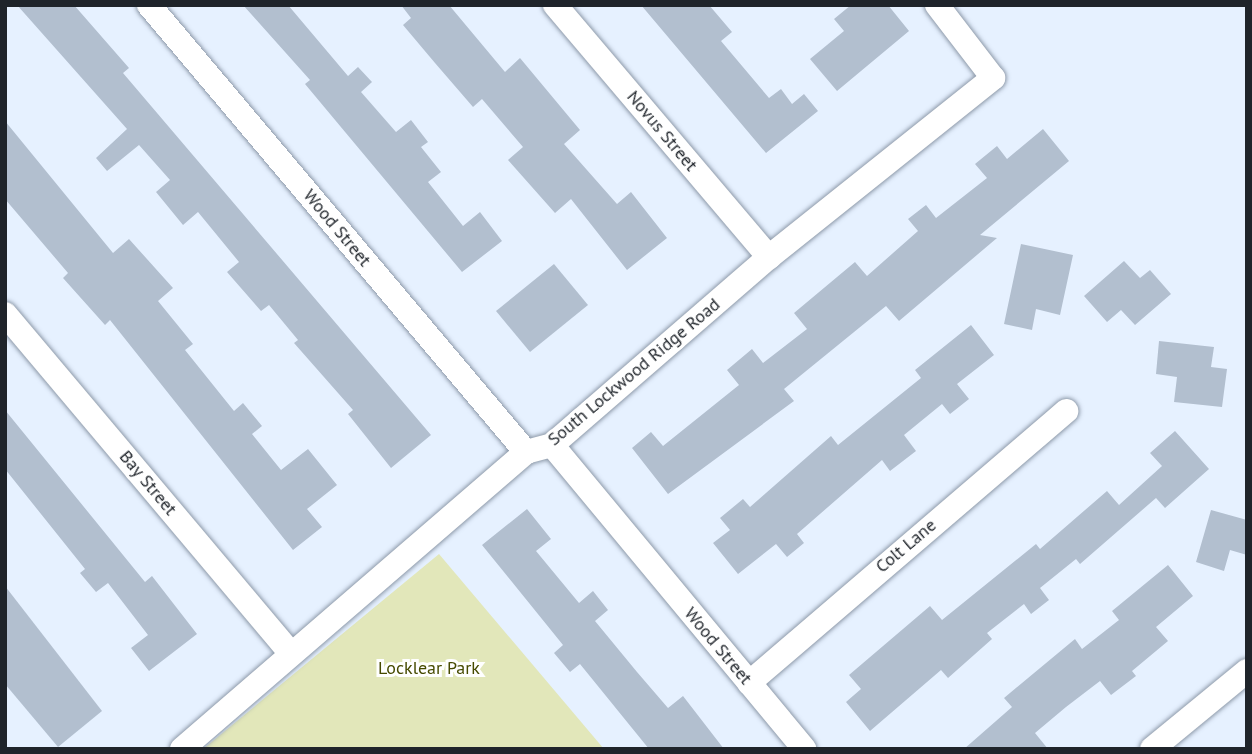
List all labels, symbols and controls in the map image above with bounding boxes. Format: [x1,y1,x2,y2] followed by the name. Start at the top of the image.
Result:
[622,86,702,176] street label: Novus Street
[299,185,375,271] street label: Wood Street
[544,294,724,450] street label: South Lockwood Ridge Road
[114,446,182,520] street label: Bay Street
[871,514,941,578] street label: Colt Lane
[680,603,756,689] street label: Wood Street
[378,657,480,679] park label: Locklear Park

